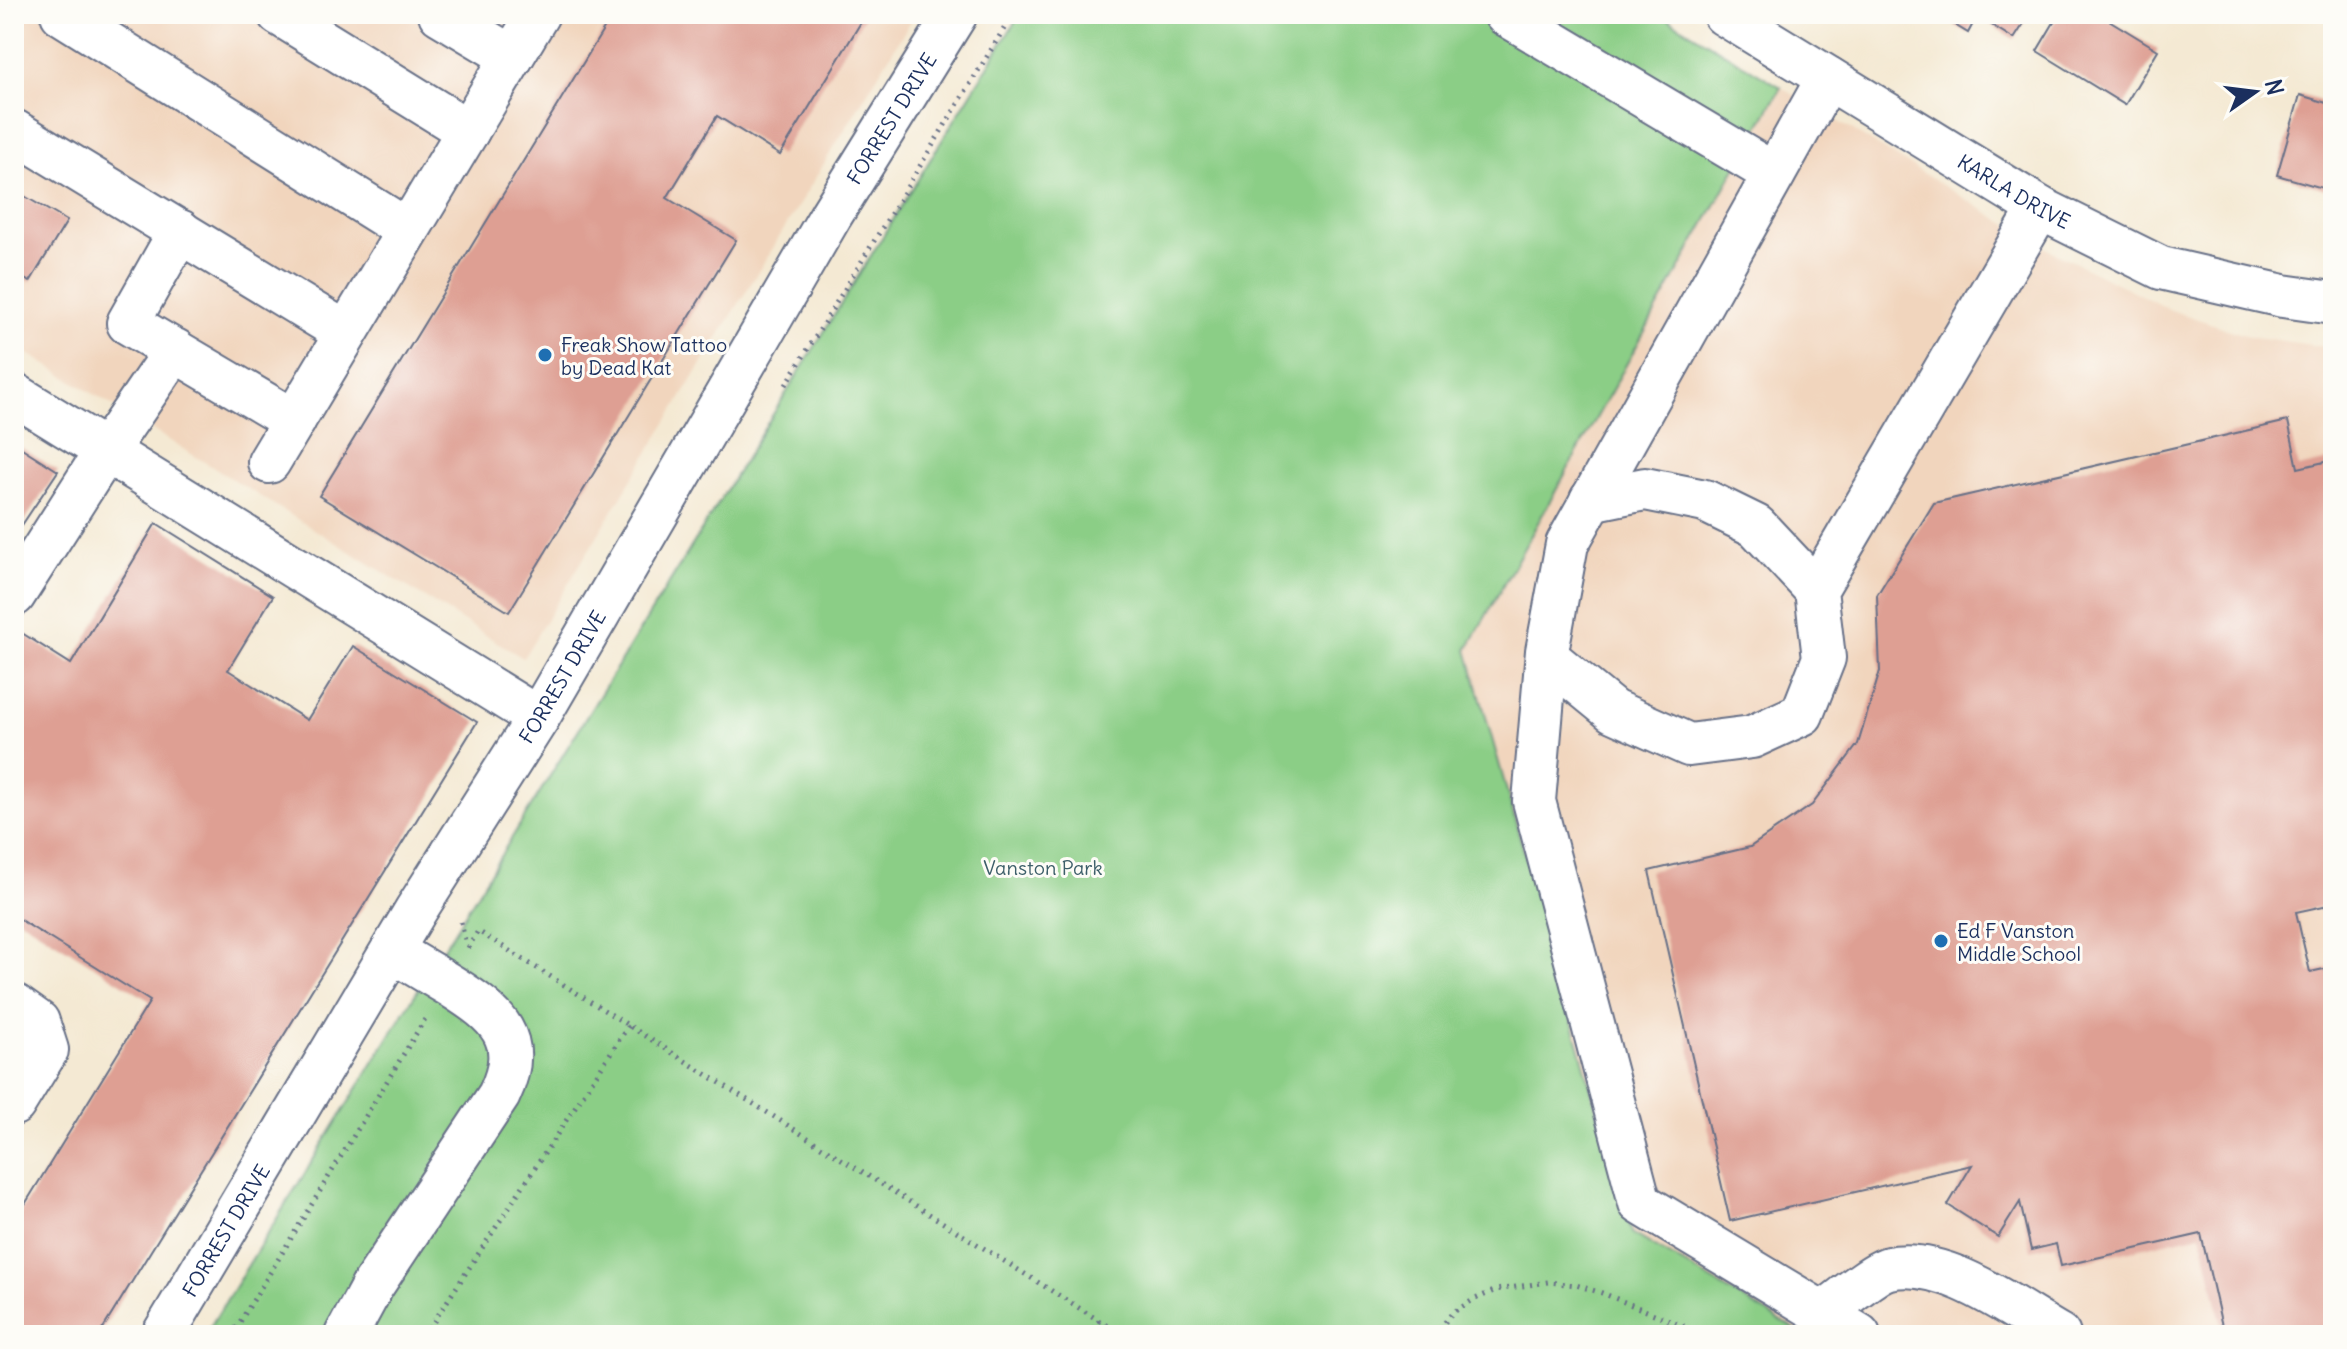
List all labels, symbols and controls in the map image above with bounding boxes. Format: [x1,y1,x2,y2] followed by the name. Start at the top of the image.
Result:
[841,48,941,189] street label: FORREST DRIVE
[2215,52,2295,132] north arrow
[2259,76,2290,98] text: N
[1953,148,2075,234] street label: KARLA DRIVE
[561,332,727,380] place label: Freak Show Tattoo by Dead Kat
[536,346,554,364] marker: Freak Show Tattoo by Dead Kat
[513,605,611,748] street label: FORREST DRIVE
[983,855,1103,880] park label: Vanston Park
[1957,918,2081,966] place label: Ed F Vanston Middle School
[1932,932,1950,950] marker: Ed F Vanston Middle School
[176,1159,275,1301] street label: FORREST DRIVE

